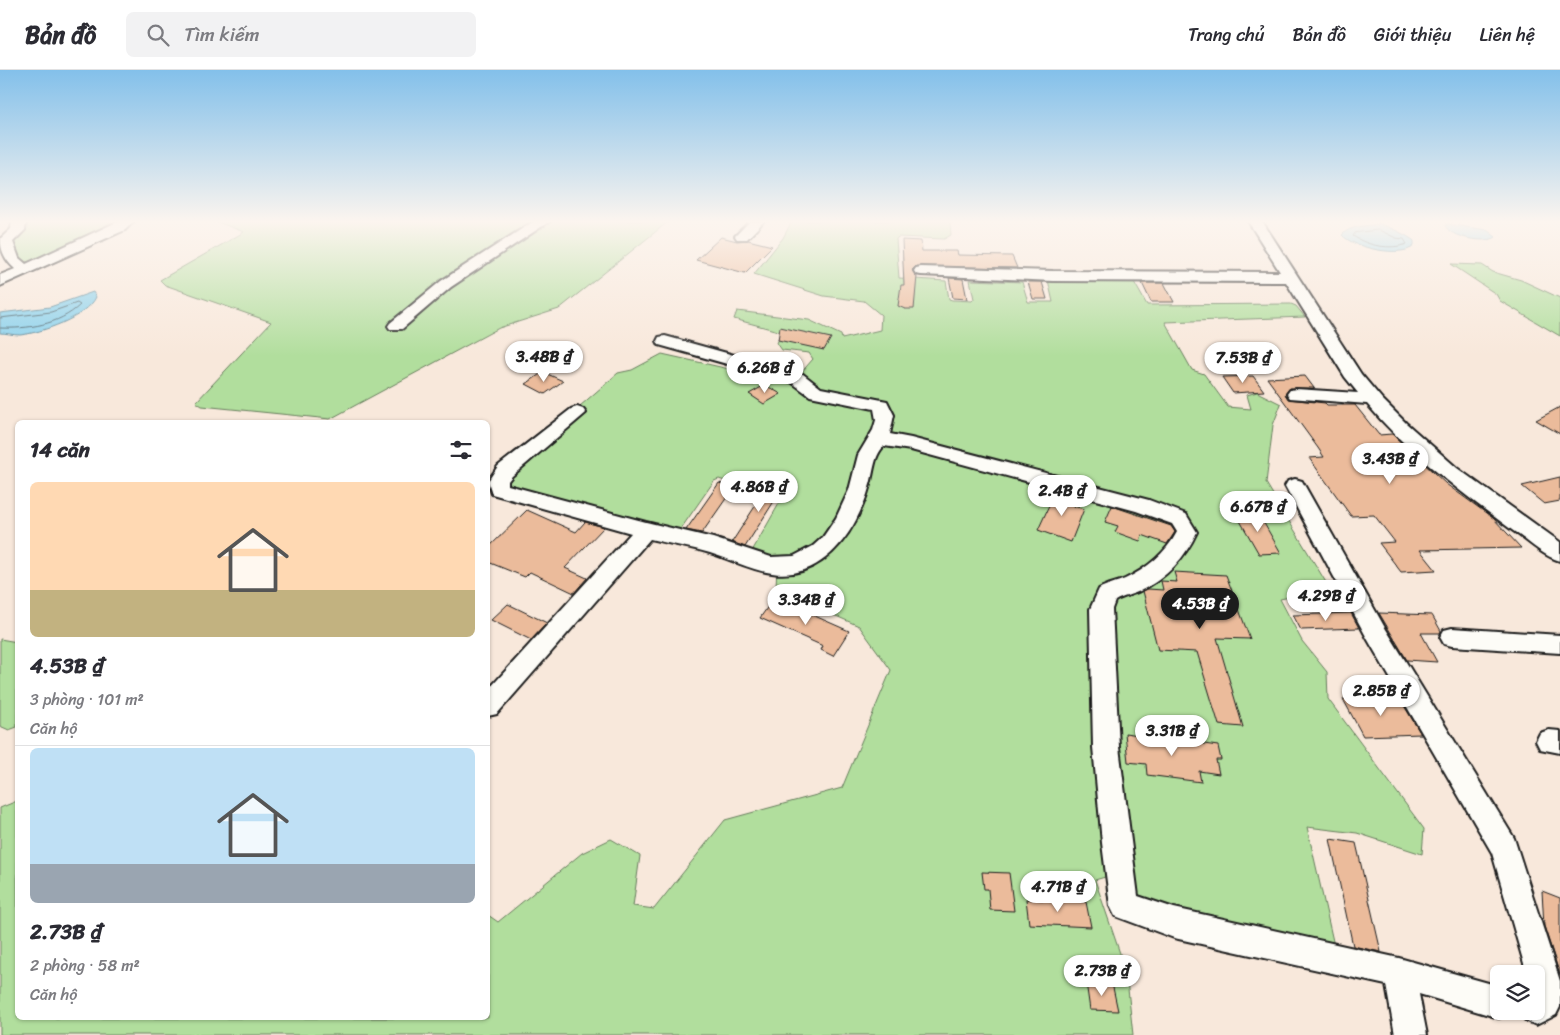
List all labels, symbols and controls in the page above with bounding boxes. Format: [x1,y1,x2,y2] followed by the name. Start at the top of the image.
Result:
[126,12,476,57] search box
[25,14,96,56] text: Bản đồ
[184,18,259,51] text: Tìm kiếm
[1188,19,1264,51] text: Trang chủ
[1292,19,1346,51] text: Bản đồ
[1374,19,1451,51] text: Giới thiệu
[1479,19,1535,51] text: Liên hệ
[144,21,172,49] icon: search
[498,340,590,383] pin: 3.48B ₫
[516,342,572,371] text: 3.48B ₫
[1197,342,1289,384] pin: 7.53B ₫
[1215,343,1271,372] text: 7.53B ₫
[719,352,811,394] pin: 6.26B ₫
[738,353,792,382] text: 6.26B ₫
[30,431,90,469] text: 14 căn
[447,436,475,464] icon: filters
[1344,442,1436,485] pin: 3.43B ₫
[1362,444,1418,473] text: 3.43B ₫
[713,470,805,513] pin: 4.86B ₫
[731,472,787,501] text: 4.86B ₫
[1021,474,1103,517] pin: 2.4B ₫
[1039,476,1085,505] text: 2.4B ₫
[1212,490,1304,533] pin: 6.67B ₫
[1231,492,1285,521] text: 6.67B ₫
[208,515,298,605] icon: home
[1280,580,1372,622] pin: 4.29B ₫
[1298,581,1354,610] text: 4.29B ₫
[760,584,852,626] pin: 3.34B ₫
[778,585,834,614] text: 3.34B ₫
[1154,588,1246,630] pin: 4.53B ₫
[1172,589,1228,618] text: 4.53B ₫
[30,647,104,685] text: 4.53B ₫
[1335,674,1427,717] pin: 2.85B ₫
[1353,676,1409,705] text: 2.85B ₫
[30,685,144,714] text: 3 phòng · 101 m²
[30,714,77,743] text: Căn hộ
[1126,714,1218,757] pin: 3.31B ₫
[1146,716,1198,745] text: 3.31B ₫
[208,780,298,870] icon: home
[1012,870,1104,913] pin: 4.71B ₫
[1031,872,1085,901] text: 4.71B ₫
[30,913,102,951] text: 2.73B ₫
[30,951,140,980] text: 2 phòng · 58 m²
[1056,954,1148,997] pin: 2.73B ₫
[1075,956,1129,985] text: 2.73B ₫
[1490,965,1545,1020] map controls
[1490,965,1545,1020] button: layers
[30,980,77,1009] text: Căn hộ

